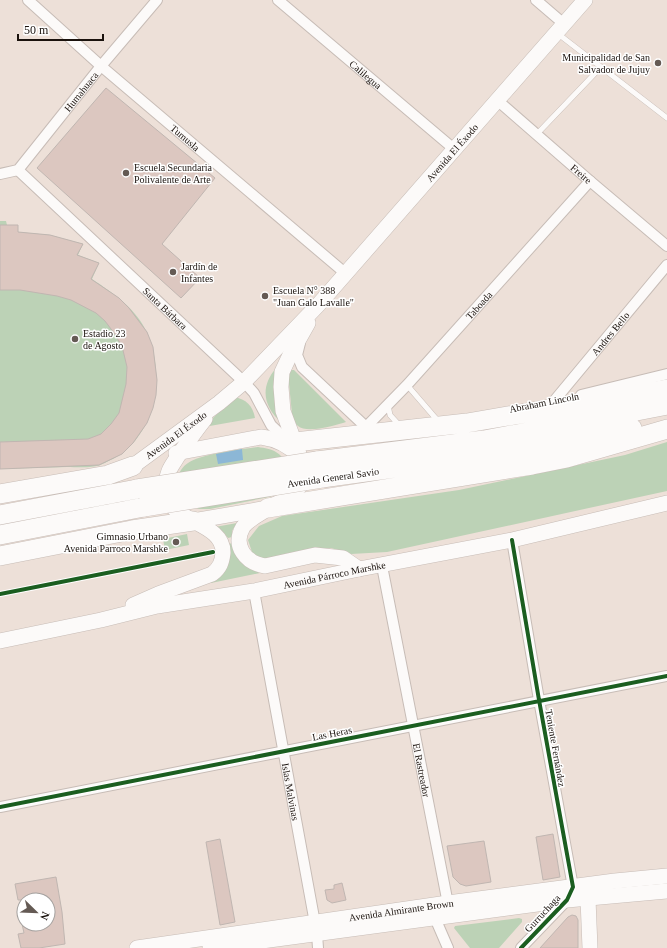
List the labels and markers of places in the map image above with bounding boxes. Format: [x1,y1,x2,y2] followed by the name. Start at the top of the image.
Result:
[562,52,650,75] place label: Municipalidad de San Salvador de Jujuy
[653,58,663,68] marker: Municipalidad de San Salvador de Jujuy
[134,162,213,185] place label: Escuela Secundaria Polivalente de Arte
[121,168,131,178] marker: Escuela Secundaria Polivalente de Arte
[181,261,218,284] place label: Jardín de Infantes
[168,267,178,277] marker: Jardín de Infantes
[273,285,354,308] place label: Escuela N° 388 "Juan Galo Lavalle"
[260,291,270,301] marker: Escuela N° 388 "Juan Galo Lavalle"
[83,328,126,351] place label: Estadio 23 de Agosto
[70,334,80,344] marker: Estadio 23 de Agosto
[64,531,169,554] place label: Gimnasio Urbano Avenida Parroco Marshke
[171,537,181,547] marker: Gimnasio Urbano Avenida Parroco Marshke

